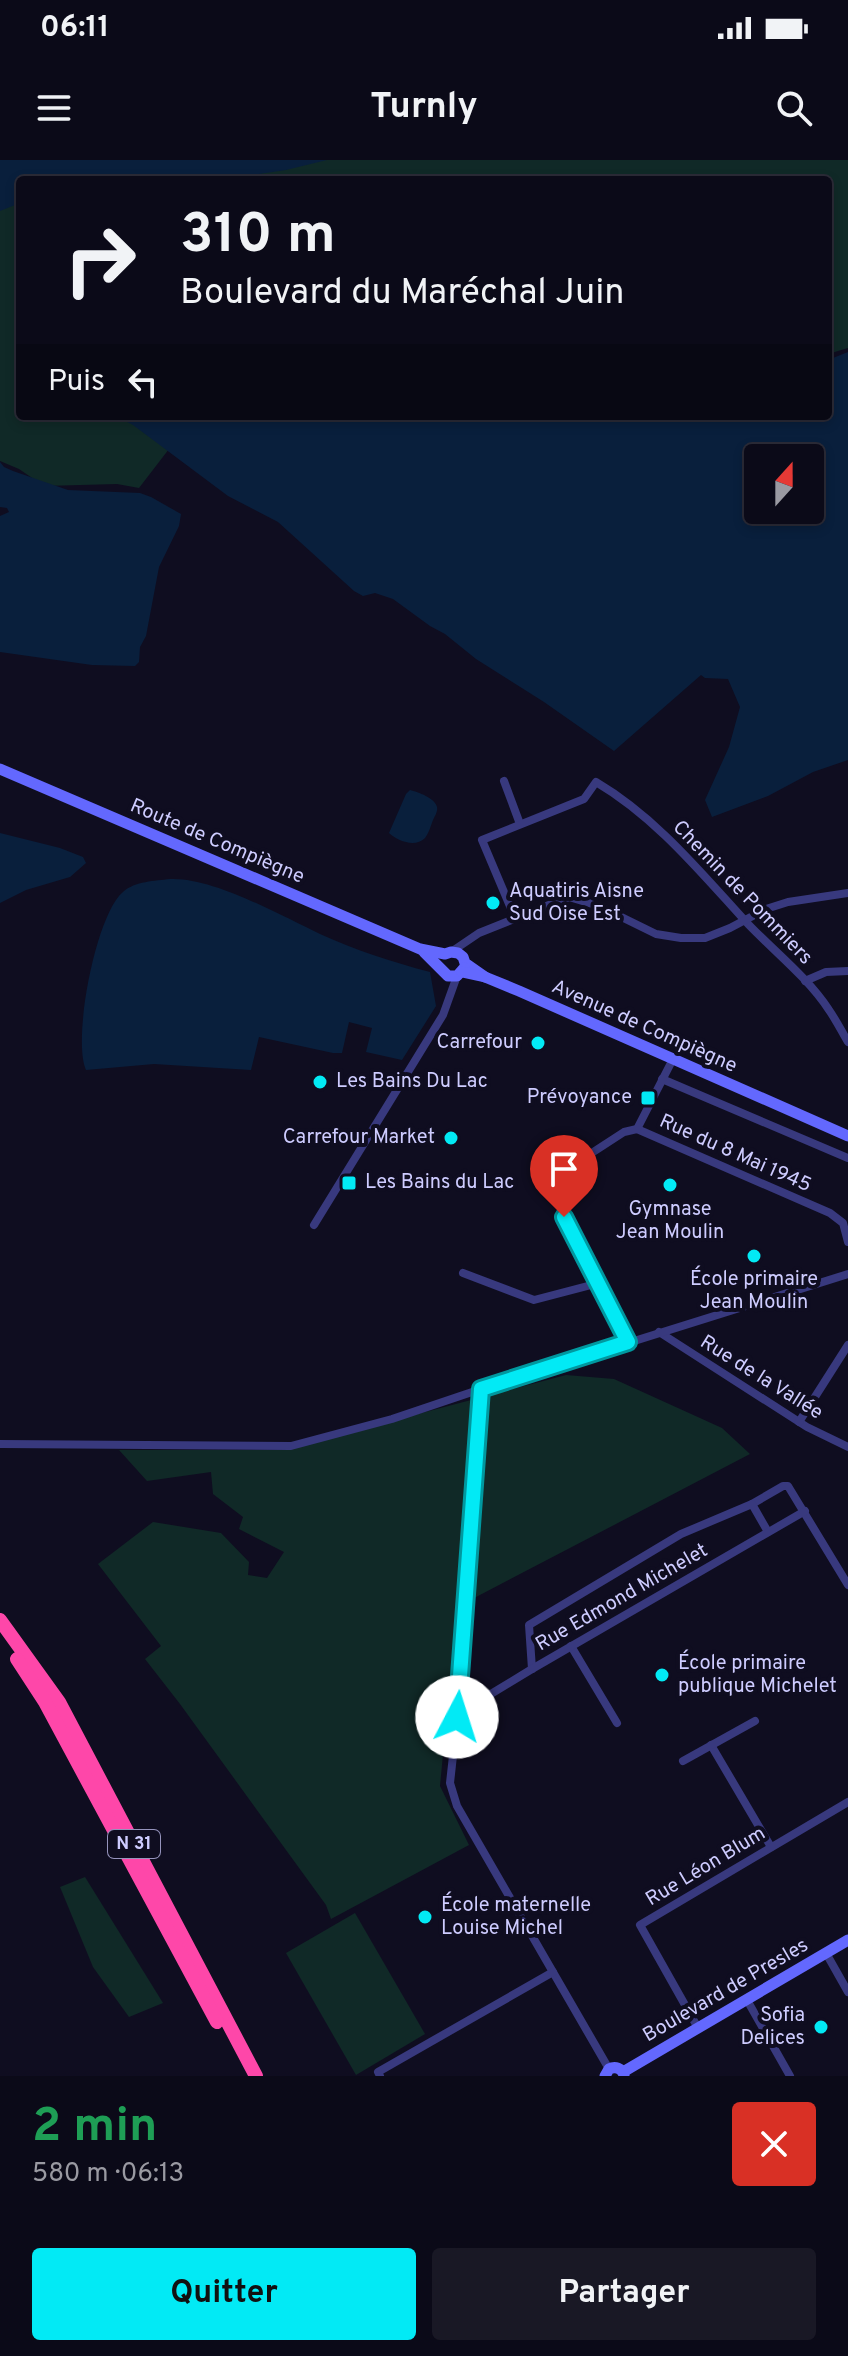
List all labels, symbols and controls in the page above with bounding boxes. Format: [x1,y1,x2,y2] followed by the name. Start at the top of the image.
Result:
[40,10,109,47] text: 06:11
[370,85,478,131] text: Turnly
[32,86,76,130] icon: menu
[772,86,816,130] icon: search
[180,202,336,272] text: 310 m
[48,208,152,312] icon: right
[180,271,625,317] text: Boulevard du Maréchal Juin
[121,360,165,404] icon: left
[48,364,105,401] text: Puis
[744,444,824,524] north arrow
[744,444,824,524] map controls
[126,794,308,890] street label: Route de Compiègne
[666,815,818,971] street label: Chemin de Pommiers
[509,879,644,928] place label: Aquatiris Aisne Sud Oise Est
[484,894,502,912] marker: Aquatiris Aisne Sud Oise Est
[547,974,741,1080] street label: Avenue de Compiègne
[436,1030,522,1056] place label: Carrefour
[529,1034,547,1052] marker: Carrefour
[336,1069,488,1095] place label: Les Bains Du Lac
[311,1073,329,1091] marker: Les Bains Du Lac
[527,1085,632,1111] place label: Prévoyance
[639,1089,657,1107] marker: Prévoyance
[655,1109,815,1199] street label: Rue du 8 Mai 1945
[283,1125,435,1151] place label: Carrefour Market
[442,1129,460,1147] marker: Carrefour Market
[530,1135,598,1217] pin
[542,1147,586,1191] icon: arrive
[365,1170,514,1196] place label: Les Bains du Lac
[340,1174,358,1192] marker: Les Bains du Lac
[661,1176,679,1194] marker: Gymnase Jean Moulin
[616,1197,724,1246] place label: Gymnase Jean Moulin
[745,1247,763,1265] marker: École primaire Jean Moulin
[690,1265,818,1316] place label: École primaire Jean Moulin
[695,1330,827,1426] street label: Rue de la Vallée
[531,1538,713,1658] street label: Rue Edmond Michelet
[678,1649,837,1700] place label: École primaire publique Michelet
[653,1666,671,1684] marker: École primaire publique Michelet
[415,1675,499,1759] position arrow
[641,1821,771,1913] street label: Rue Léon Blum
[108,1830,160,1858] road number: N 31
[441,1891,591,1942] place label: École maternelle Louise Michel
[416,1908,434,1926] marker: École maternelle Louise Michel
[639,1933,813,2049] street label: Boulevard de Presles
[740,2003,805,2052] place label: Sofia Delices
[812,2018,830,2036] marker: Sofia Delices
[32,2098,157,2158] text: 2 min
[732,2102,816,2186] button: close
[32,2158,184,2191] text: 580 m · 06:13
[32,2248,416,2340] button: Quitter
[432,2248,816,2340] button: Partager

